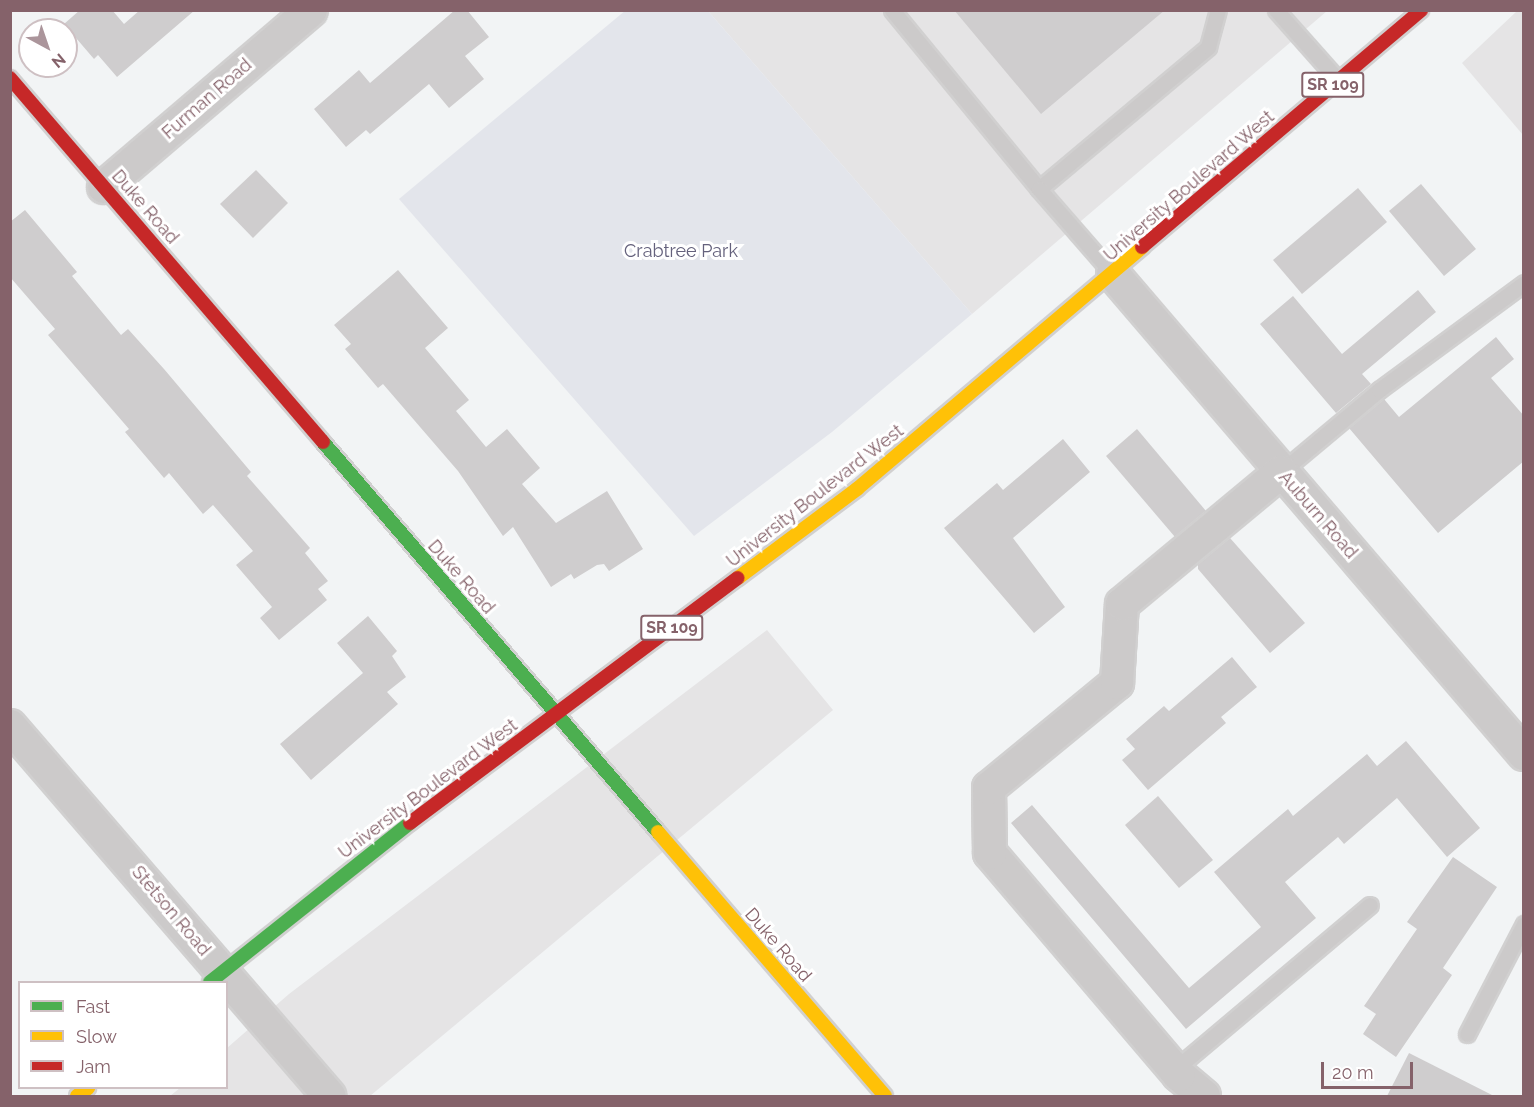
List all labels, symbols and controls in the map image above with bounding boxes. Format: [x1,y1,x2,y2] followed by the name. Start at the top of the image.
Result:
[18,18,78,78] north arrow
[48,49,69,72] text: N
[158,54,256,144] street label: Furman Road
[1300,72,1366,98] road number: SR 109
[1099,106,1279,266] street label: University Boulevard West
[107,166,183,248] street label: Duke Road
[624,240,738,262] park label: Crabtree Park
[722,420,908,572] street label: University Boulevard West
[1274,467,1362,563] street label: Auburn Road
[423,536,499,618] street label: Duke Road
[639,615,705,641] road number: SR 109
[334,714,522,864] street label: University Boulevard West
[127,862,215,960] street label: Stetson Road
[740,904,816,986] street label: Duke Road
[18,981,228,1089] legend
[76,996,110,1017] text: Fast
[76,1026,117,1047] text: Slow
[1324,1050,1416,1088] scale bar
[76,1056,111,1077] text: Jam
[1332,1062,1374,1083] text: 20 m

